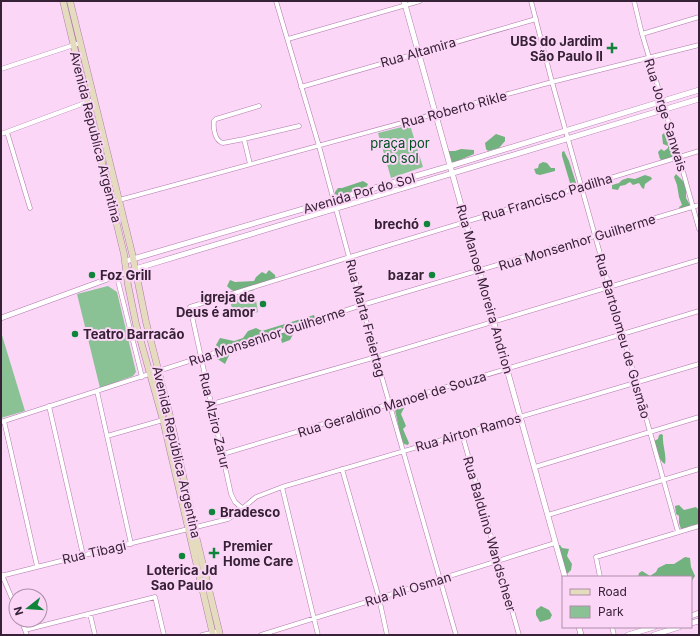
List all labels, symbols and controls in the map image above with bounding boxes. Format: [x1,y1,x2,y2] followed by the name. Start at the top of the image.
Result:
[510,33,603,64] place label: UBS do Jardim São Paulo II
[378,34,458,70] street label: Rua Altamira
[606,42,618,54] marker: UBS do Jardim São Paulo II
[67,50,125,224] street label: Avenida Republica Argentina
[641,57,691,174] street label: Rua Jorge Sanwais
[399,87,509,131] street label: Rua Roberto Rikle
[370,135,430,166] park label: praça por do sol
[301,169,417,217] street label: Avenida Por do Sol
[480,170,614,224] street label: Rua Francisco Padilha
[453,203,517,375] street label: Rua Manoel Moreira Andrion
[497,210,657,274] street label: Rua Monsenhor Guilherme
[374,216,419,232] place label: brechó
[422,219,432,229] marker: brechó
[592,252,654,421] street label: Rua Bartolomeu de Gusmão
[343,257,389,379] street label: Rua Marta Freiertag
[100,267,151,283] place label: Foz Grill
[388,267,425,283] place label: bazar
[87,270,97,280] marker: Foz Grill
[427,270,437,280] marker: bazar
[176,289,256,320] place label: igreja de Deus é amor
[258,299,268,309] marker: igreja de Deus é amor
[187,303,347,369] street label: Rua Monsenhor Guilherme
[83,326,184,342] place label: Teatro Barracão
[70,329,80,339] marker: Teatro Barracão
[149,365,205,539] street label: Avenida República Argentina
[296,368,488,440] street label: Rua Geraldino Manoel de Souza
[196,371,234,471] street label: Rua Alziro Zarur
[413,409,523,455] street label: Rua Airton Ramos
[460,454,520,614] street label: Rua Balduino Wandscheer
[220,504,280,520] place label: Bradesco
[207,507,217,517] marker: Bradesco
[61,537,127,567] street label: Rua Tibagi
[223,538,294,569] place label: Premier Home Care
[208,547,220,559] marker: Premier Home Care
[177,551,187,561] marker: Loterica Jd Sao Paulo
[147,562,217,593] place label: Loterica Jd Sao Paulo
[363,568,453,610] street label: Rua Ali Osman
[562,576,692,628] legend
[598,584,627,599] text: Road
[8,588,48,628] north arrow
[598,604,624,619] text: Park
[11,605,26,617] text: N

